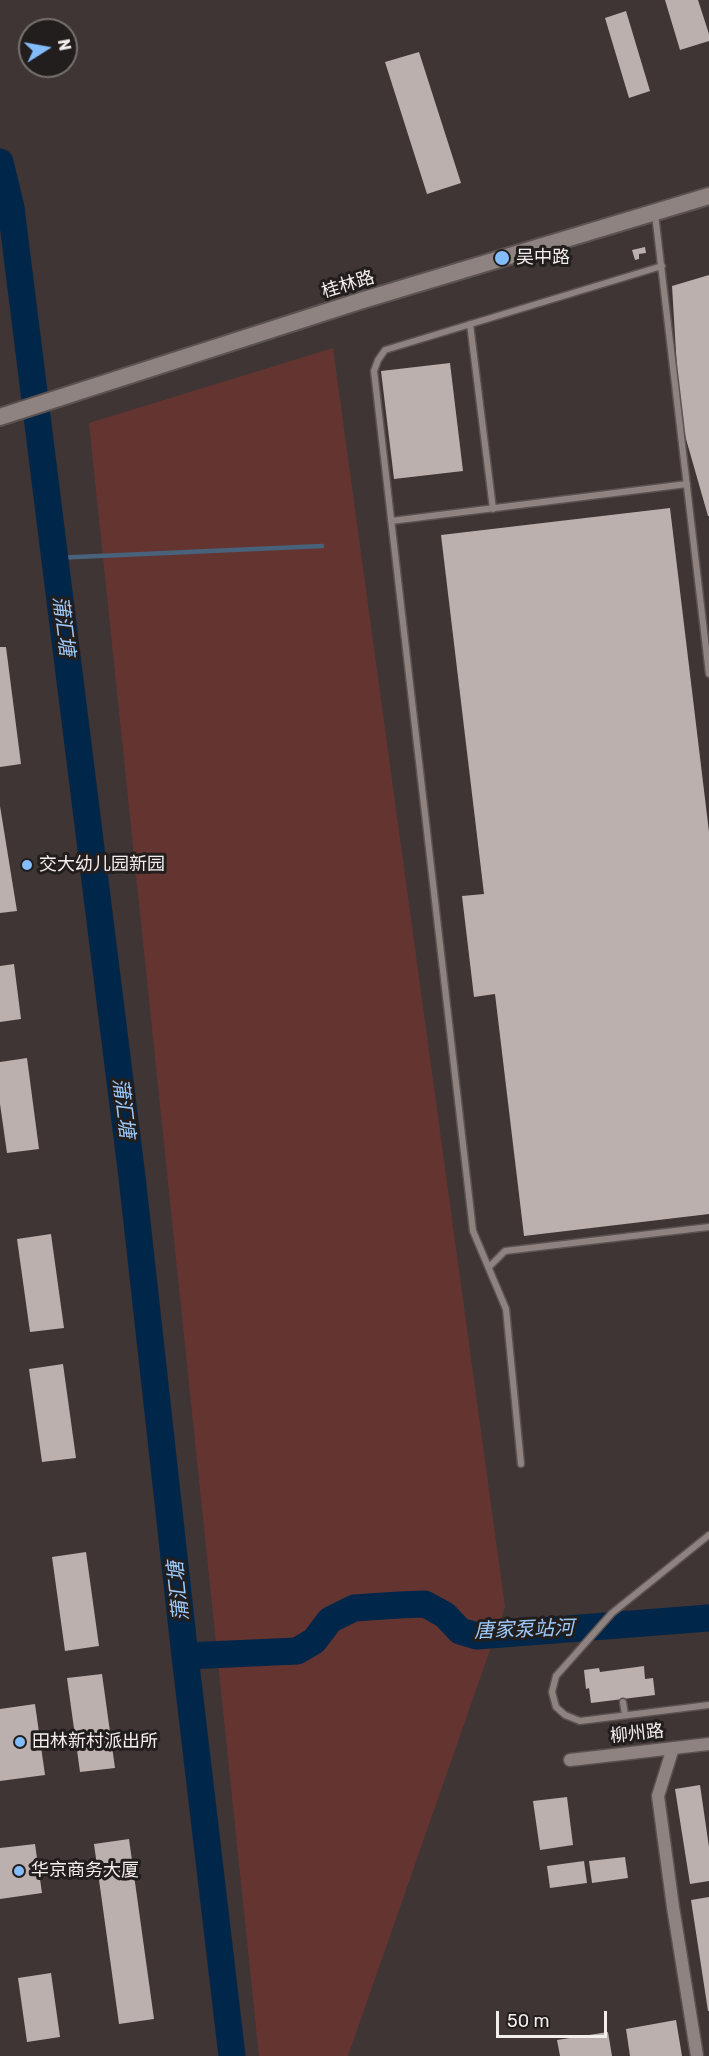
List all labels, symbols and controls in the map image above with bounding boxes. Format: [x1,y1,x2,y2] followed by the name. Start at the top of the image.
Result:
[18,18,78,78] north arrow
[54,37,75,52] text: N
[516,247,570,269] place label: 吴中路
[493,249,511,267] marker: 吴中路
[319,267,377,303] street label: 桂林路
[47,595,79,657] water label: 蒲汇塘
[39,854,165,876] place label: 交大幼儿园新园
[20,858,34,872] marker: 交大幼儿园新园
[107,1077,139,1139] water label: 蒲汇塘
[164,1560,194,1622] water label: 蒲汇塘
[474,1616,574,1644] water label: 唐家泵站河
[609,1720,665,1748] street label: 柳州路
[32,1731,158,1753] place label: 田林新村派出所
[13,1735,27,1749] marker: 田林新村派出所
[31,1860,139,1882] place label: 华京商务大厦
[12,1864,26,1878] marker: 华京商务大厦
[499,1999,610,2037] scale bar
[507,2010,550,2032] text: 50 m

